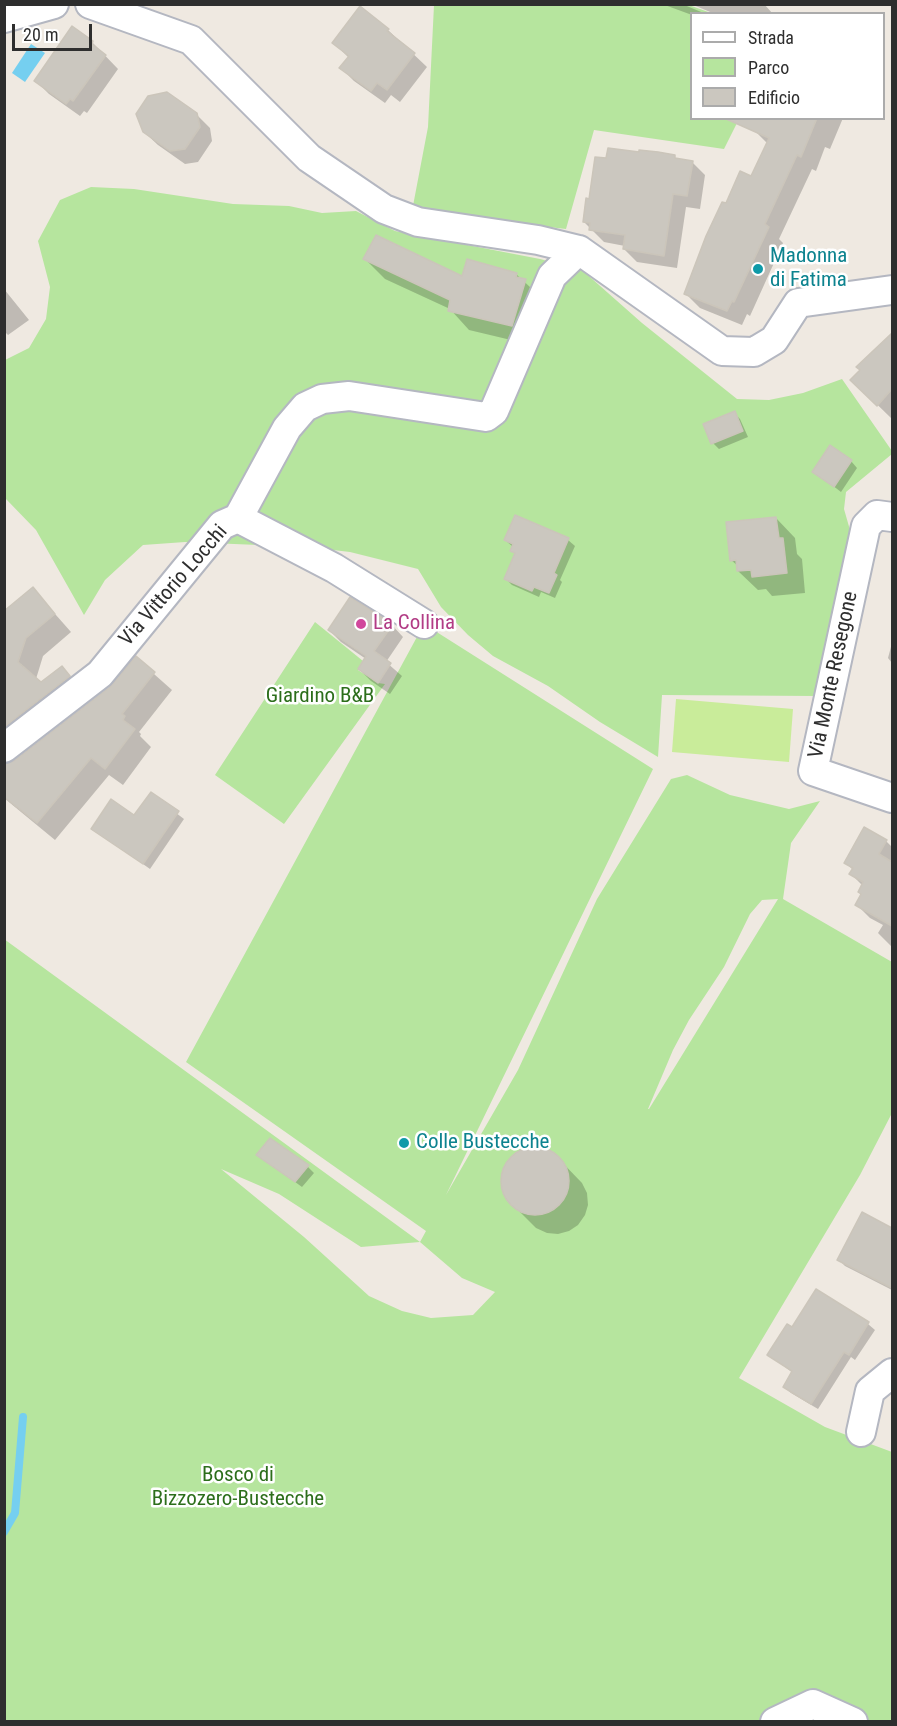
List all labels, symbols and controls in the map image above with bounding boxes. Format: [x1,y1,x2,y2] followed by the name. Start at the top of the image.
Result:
[15,12,94,50] scale bar
[690,12,885,120] legend
[23,24,58,45] text: 20 m
[748,27,794,48] text: Strada
[748,57,789,78] text: Parco
[748,87,800,108] text: Edificio
[770,244,847,294] place label: Madonna di Fatima
[751,262,765,276] marker: Madonna di Fatima
[115,520,233,652] street label: Via Vittorio Locchi
[804,589,864,761] street label: Via Monte Resegone
[373,611,455,637] place label: La Collina
[354,617,368,631] marker: La Collina
[266,684,374,710] park label: Giardino B&B
[416,1130,549,1156] place label: Colle Bustecche
[397,1136,411,1150] marker: Colle Bustecche
[152,1463,324,1513] park label: Bosco di Bizzozero-Bustecche

